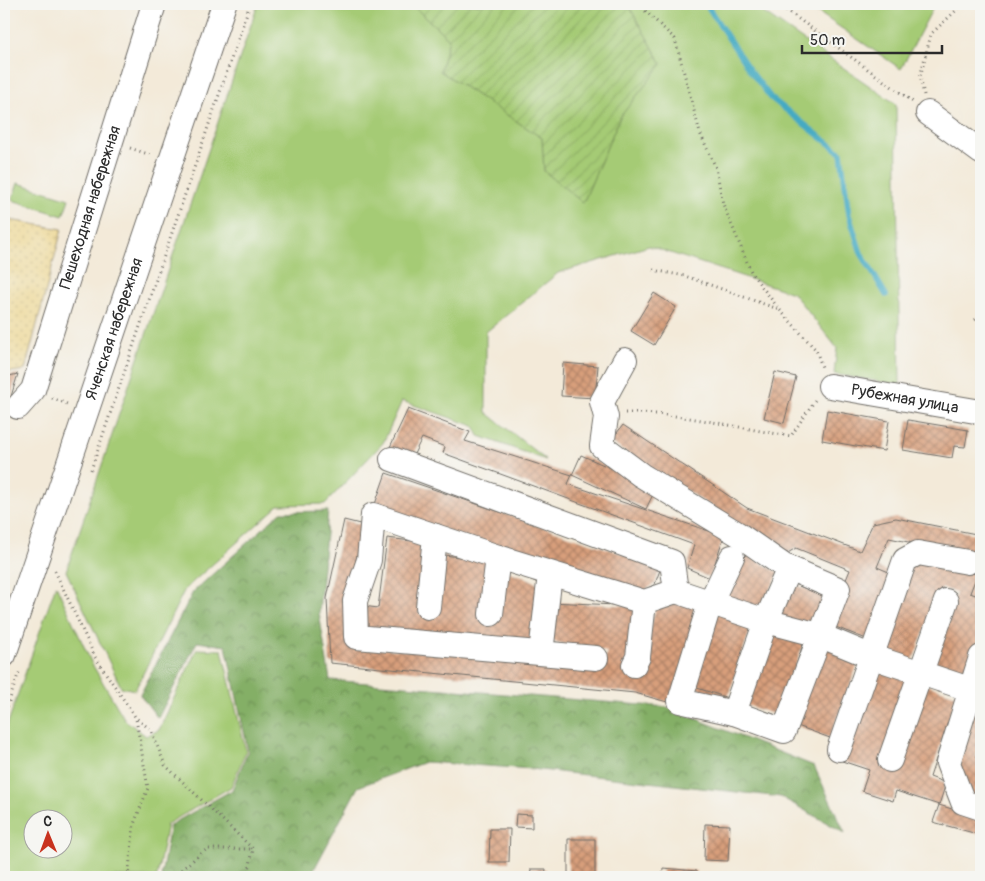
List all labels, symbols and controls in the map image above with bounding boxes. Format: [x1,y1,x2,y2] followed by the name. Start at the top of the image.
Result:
[802,22,942,54] scale bar
[810,31,845,50] text: 50 m
[55,123,125,292] street label: Пешеходная набережная
[81,255,147,403] street label: Яченская набережная
[850,380,960,418] street label: Рубежная улица
[22,808,72,858] north arrow
[43,813,53,830] text: С

